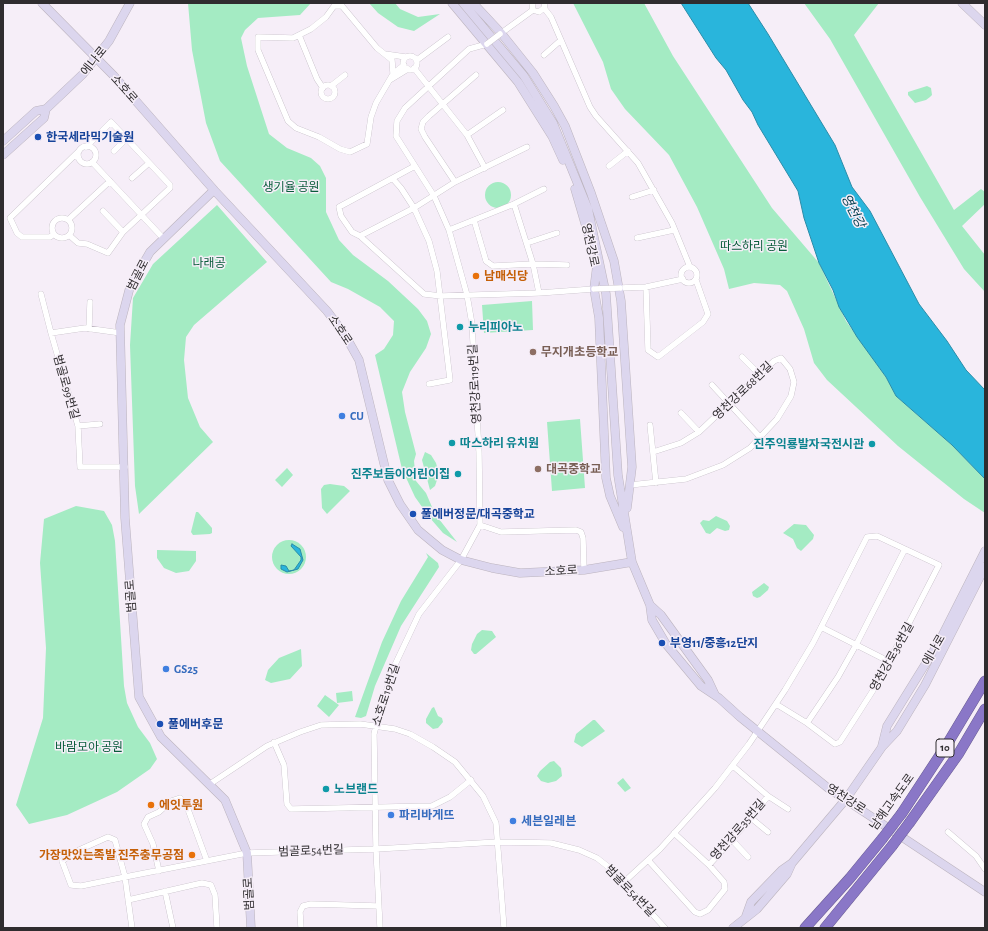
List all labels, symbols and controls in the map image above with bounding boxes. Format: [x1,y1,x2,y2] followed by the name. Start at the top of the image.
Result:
[78,44,110,78] street label: 에나로
[108,72,140,106] street label: 소호로
[46,130,134,144] place label: 한국세라믹기술원
[33,132,43,142] marker: 한국세라믹기술원
[262,180,320,194] park label: 생기율 공원
[838,191,868,231] water label: 영천강
[578,222,602,268] street label: 영천강로
[720,239,788,253] park label: 따스하리 공원
[192,256,226,270] park label: 나래공
[124,257,152,293] street label: 범골로
[484,269,528,283] place label: 남매식당
[471,271,481,281] marker: 남매식당
[325,312,355,348] street label: 소호로
[468,320,523,334] place label: 누리피아노
[455,322,465,332] marker: 누리피아노
[466,344,484,424] street label: 영천강로119번길
[541,345,618,359] place label: 무지개초등학교
[528,347,538,357] marker: 무지개초등학교
[50,353,82,421] street label: 범골로99번길
[710,359,776,423] street label: 영천강로68번길
[350,409,364,423] place label: CU
[337,411,347,421] marker: CU
[460,436,539,450] place label: 따스하리 유치원
[754,437,864,451] place label: 진주익룡발자국전시관
[447,438,457,448] marker: 따스하리 유치원
[867,439,877,449] marker: 진주익룡발자국전시관
[546,462,601,476] place label: 대곡중학교
[533,464,543,474] marker: 대곡중학교
[351,467,450,481] place label: 진주보듬이어린이집
[453,469,463,479] marker: 진주보듬이어린이집
[421,507,535,521] place label: 풀에버정문/대곡중학교
[408,509,418,519] marker: 풀에버정문/대곡중학교
[544,563,578,579] street label: 소호로
[123,579,139,613] street label: 범골로
[867,620,917,694] street label: 영천강로36번길
[919,632,949,668] street label: 에나로
[670,636,758,650] place label: 부영11/중흥12단지
[657,638,667,648] marker: 부영11/중흥12단지
[174,662,198,676] place label: GS25
[369,662,403,728] street label: 소호로19번길
[161,664,171,674] marker: GS25
[168,717,223,731] place label: 풀에버후문
[155,719,165,729] marker: 풀에버후문
[936,739,954,757] road number: 10
[55,740,123,754] park label: 바람모아 공원
[867,771,917,833] street label: 남해고속도로
[824,781,868,817] street label: 영천강로
[334,782,378,796] place label: 노브랜드
[321,784,331,794] marker: 노브랜드
[708,797,768,863] street label: 영천강로35번길
[159,798,203,812] place label: 에잇투원
[146,800,156,810] marker: 에잇투원
[399,808,454,822] place label: 파리바게뜨
[386,810,396,820] marker: 파리바게뜨
[521,814,576,828] place label: 세븐일레븐
[508,816,518,826] marker: 세븐일레븐
[278,843,344,859] street label: 범골로54번길
[39,848,184,862] place label: 가장맛있는족발 진주충무공점
[187,850,197,860] marker: 가장맛있는족발 진주충무공점
[602,862,658,920] street label: 범골로54번길
[241,877,257,911] street label: 범골로

